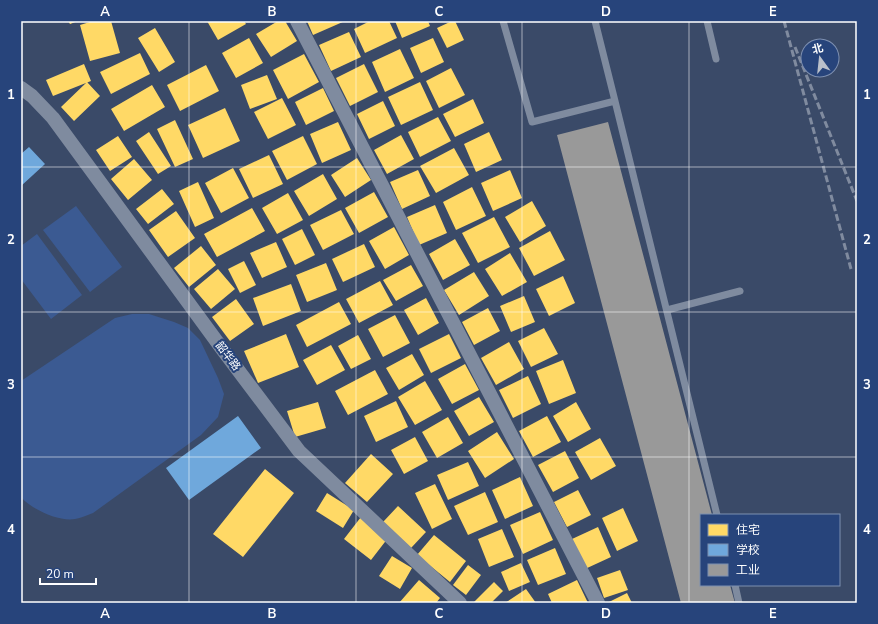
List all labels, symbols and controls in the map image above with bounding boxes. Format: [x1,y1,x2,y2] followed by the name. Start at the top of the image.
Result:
[100,3,110,21] text: A
[268,3,277,21] text: B
[435,3,444,21] text: C
[601,3,611,21] text: D
[769,3,777,21] text: E
[800,38,840,78] north arrow
[810,40,825,57] text: 北
[7,86,15,104] text: 1
[863,86,871,104] text: 1
[7,231,15,249] text: 2
[863,231,871,249] text: 2
[212,338,244,374] street label: 韶华路
[7,376,15,394] text: 3
[863,376,871,394] text: 3
[700,514,840,586] legend
[7,521,15,539] text: 4
[863,521,871,539] text: 4
[736,522,760,538] text: 住宅
[736,542,760,558] text: 学校
[40,560,96,586] scale bar
[736,562,760,578] text: 工业
[46,566,74,582] text: 20 m
[100,605,110,623] text: A
[268,605,277,623] text: B
[435,605,444,623] text: C
[601,605,611,623] text: D
[769,605,777,623] text: E

